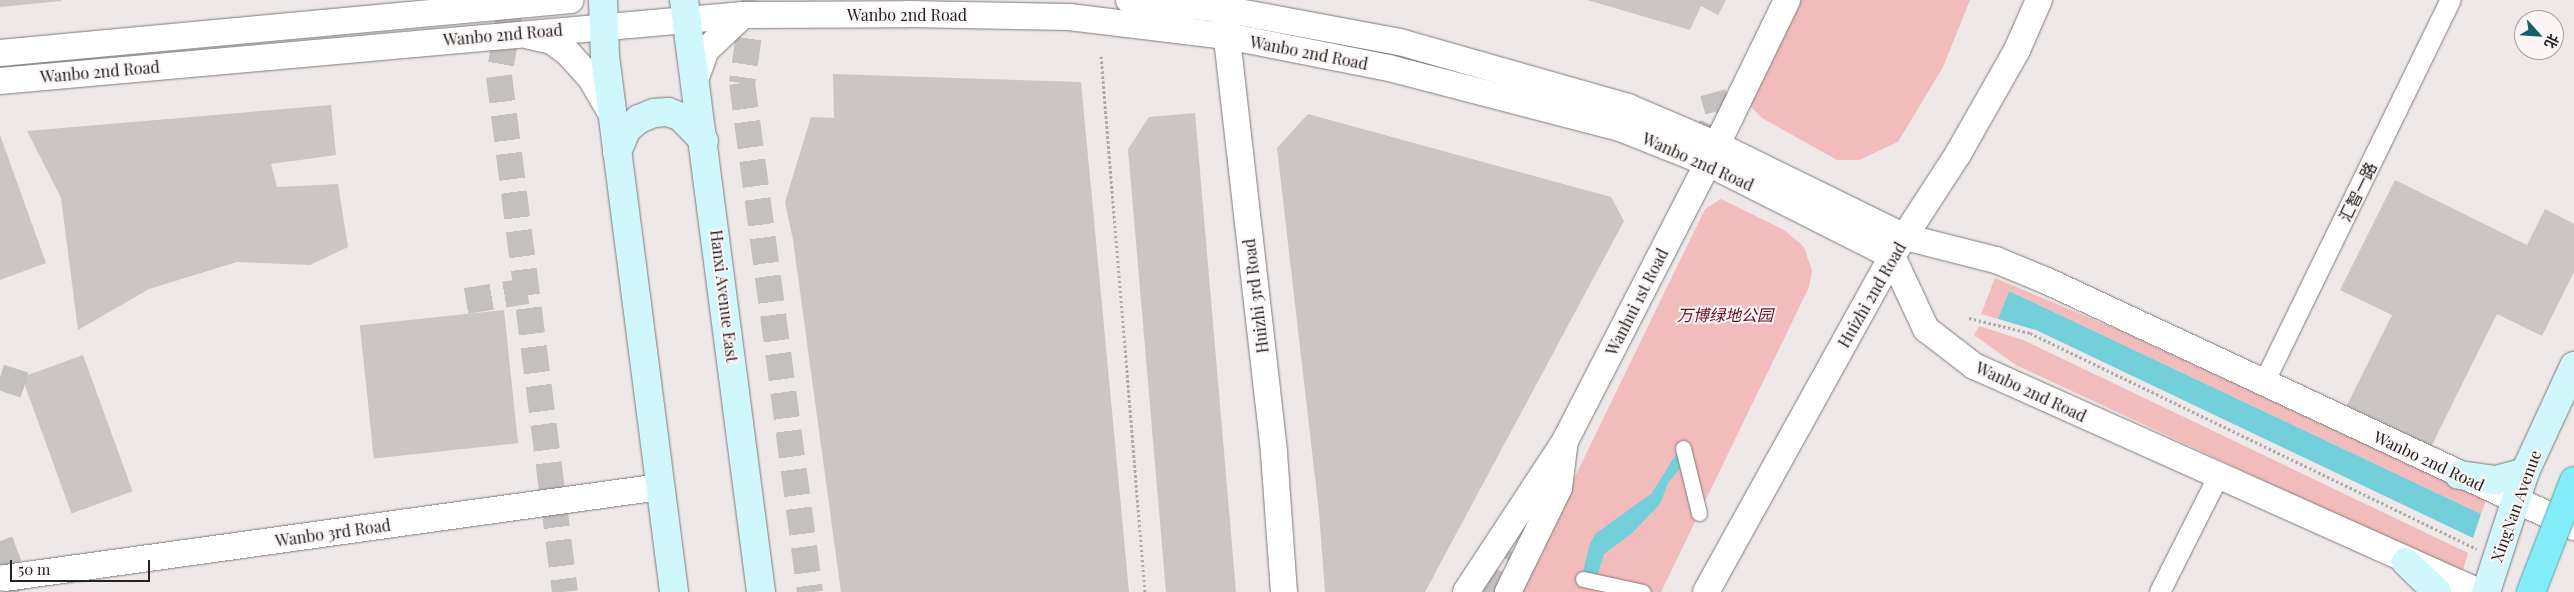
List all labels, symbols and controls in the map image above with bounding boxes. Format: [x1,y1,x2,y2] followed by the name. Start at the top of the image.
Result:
[847,5,967,25] street label: Wanbo 2nd Road
[2514,10,2564,60] north arrow
[442,20,564,50] street label: Wanbo 2nd Road
[2540,31,2564,52] text: 北
[1248,32,1370,74] street label: Wanbo 2nd Road
[39,57,161,87] street label: Wanbo 2nd Road
[1639,129,1757,195] street label: Wanbo 2nd Road
[2335,159,2381,225] street label: 汇智一路
[706,228,742,364] street label: Hanxi Avenue East
[1239,238,1273,354] street label: Huizhi 3rd Road
[1834,239,1910,351] street label: Huizhi 2nd Road
[1602,245,1672,359] street label: Wanhui 1st Road
[1677,305,1773,325] park label: 万博绿地公园
[1973,358,2089,426] street label: Wanbo 2nd Road
[2371,427,2487,495] street label: Wanbo 2nd Road
[2487,447,2545,565] street label: XingNan Avenue
[274,515,392,551] street label: Wanbo 3rd Road
[12,550,152,582] scale bar
[18,559,50,579] text: 50 m

